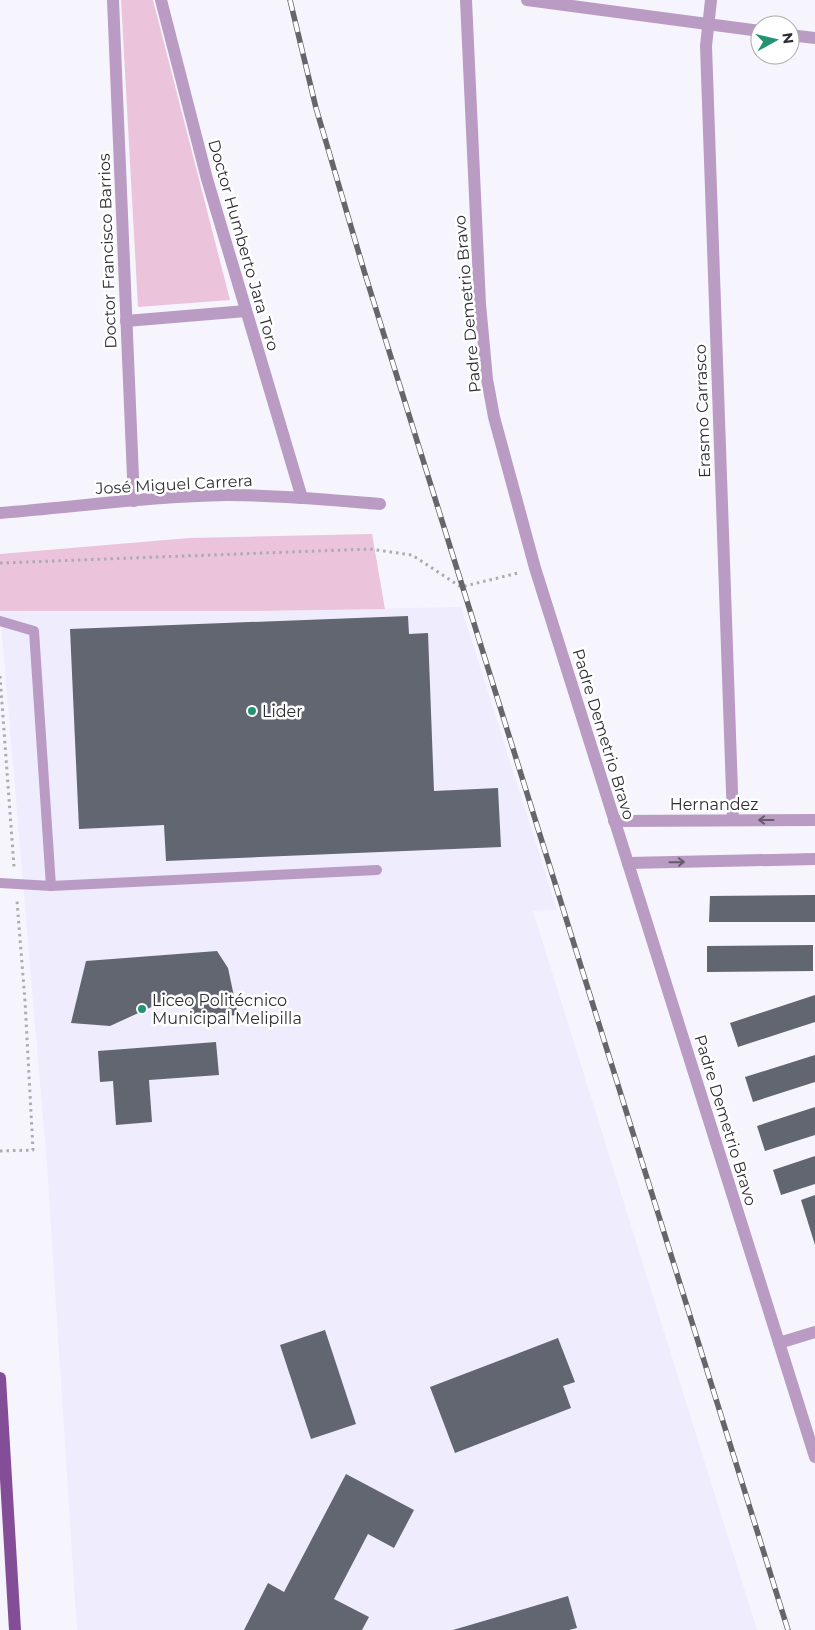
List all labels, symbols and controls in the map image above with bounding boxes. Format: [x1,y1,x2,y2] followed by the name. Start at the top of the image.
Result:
[750,15,800,65] north arrow
[778,31,798,45] text: N
[204,137,283,353] street label: Doctor Humberto Jara Toro
[95,153,120,349] street label: Doctor Francisco Barrios
[450,214,485,393] street label: Padre Demetrio Bravo
[691,344,714,478] street label: Erasmo Carrasco
[94,471,253,498] street label: José Miguel Carrera
[568,646,639,822] street label: Padre Demetrio Bravo
[262,702,303,721] place label: Lider
[246,705,258,717] marker: Lider
[670,795,758,814] street label: Hernandez
[759,815,775,825] one-way arrow
[668,857,684,867] one-way arrow
[152,991,302,1028] place label: Liceo Politécnico Municipal Melipilla
[136,1003,148,1015] marker: Liceo Politécnico Municipal Melipilla
[690,1032,761,1208] street label: Padre Demetrio Bravo

